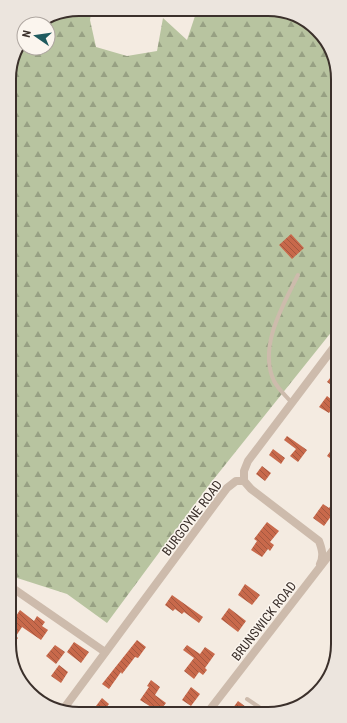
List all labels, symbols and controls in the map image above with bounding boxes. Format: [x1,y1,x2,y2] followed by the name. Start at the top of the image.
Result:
[16,16,56,56] north arrow
[20,29,34,39] text: N
[159,477,225,559] street label: BURGOYNE ROAD
[228,578,300,664] street label: BRUNSWICK ROAD

